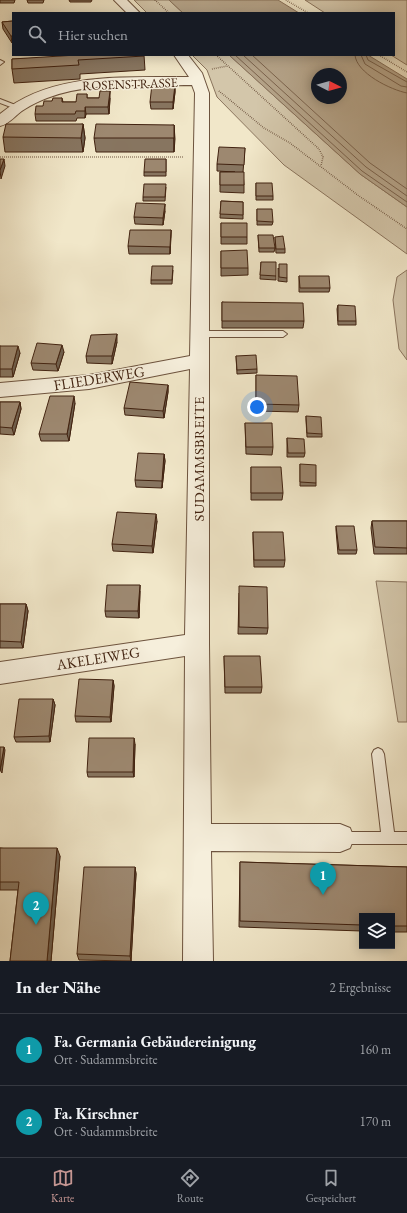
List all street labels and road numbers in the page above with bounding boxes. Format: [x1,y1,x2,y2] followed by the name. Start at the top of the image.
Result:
[82,74,178,94] street label: ROSENSTRASSE
[52,361,146,395] street label: FLIEDERWEG
[189,396,208,521] street label: SUDAMMSBREITE
[54,642,141,674] street label: AKELEIWEG

